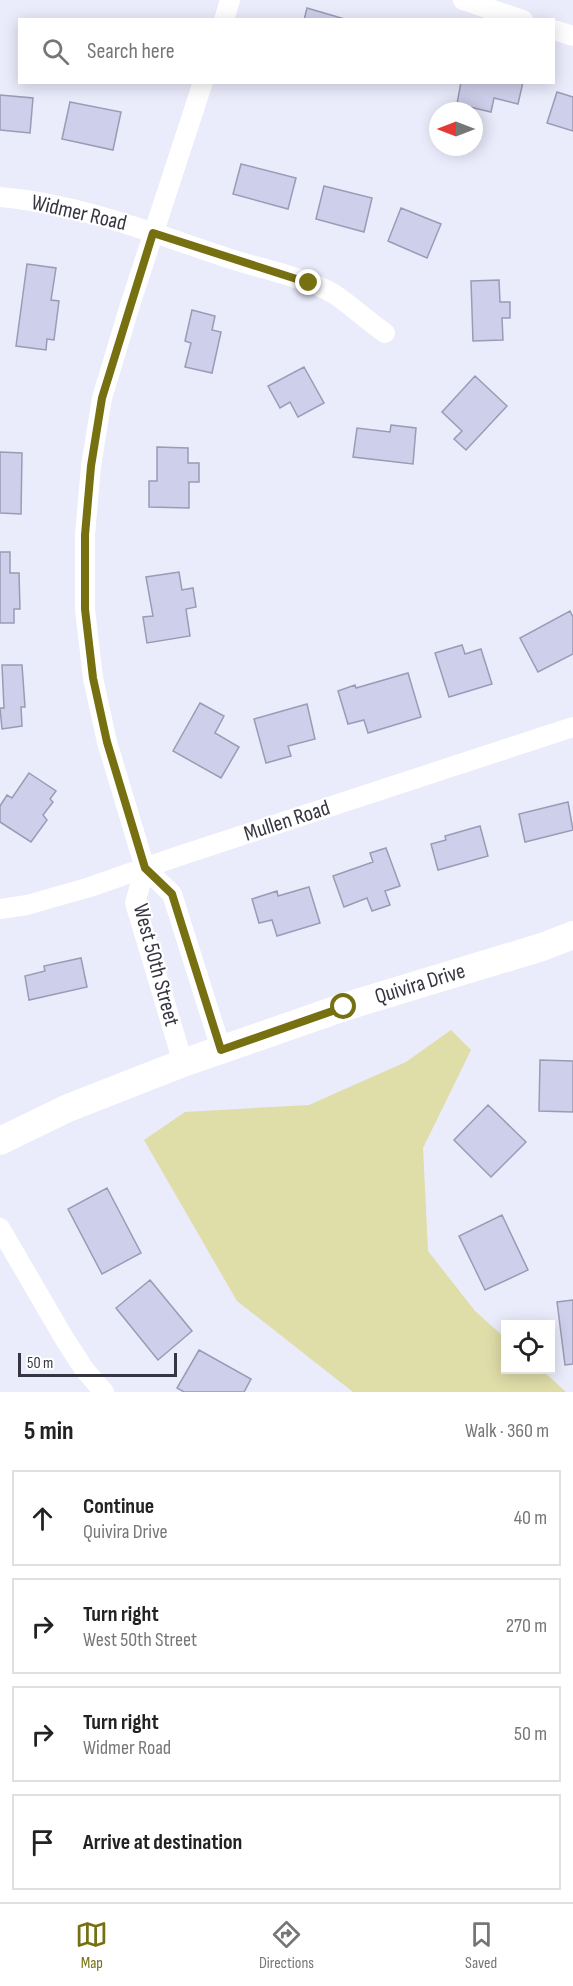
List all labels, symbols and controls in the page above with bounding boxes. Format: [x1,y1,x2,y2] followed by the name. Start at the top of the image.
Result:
[18,18,555,84] search box
[39,35,72,68] icon: search
[87,38,174,65] text: Search here
[429,102,483,156] north arrow
[29,189,129,237] street label: Widmer Road
[295,269,321,295] route end
[241,794,333,848] street label: Mullen Road
[127,901,185,1029] street label: West 50th Street
[372,957,468,1011] street label: Quivira Drive
[330,993,356,1019] route start
[501,1320,555,1374] map controls
[501,1320,555,1374] button: locate
[18,1350,177,1378] scale bar
[27,1354,53,1373] text: 50 m
[24,1416,74,1447] text: 5 min
[465,1419,549,1443] text: Walk · 360 m
[83,1493,154,1520] text: Continue
[26,1502,59,1535] icon: ahead
[514,1506,547,1530] text: 40 m
[83,1520,168,1544] text: Quivira Drive
[83,1601,159,1628] text: Turn right
[26,1610,59,1643] icon: right
[506,1614,547,1638] text: 270 m
[83,1628,197,1652] text: West 50th Street
[83,1709,159,1736] text: Turn right
[26,1718,59,1751] icon: right
[514,1722,547,1746] text: 50 m
[83,1736,171,1760] text: Widmer Road
[26,1826,59,1859] icon: arrive
[83,1829,242,1856] text: Arrive at destination
[75,1918,108,1973] tab: Map
[259,1918,314,1973] tab: Directions
[465,1918,498,1973] tab: Saved

